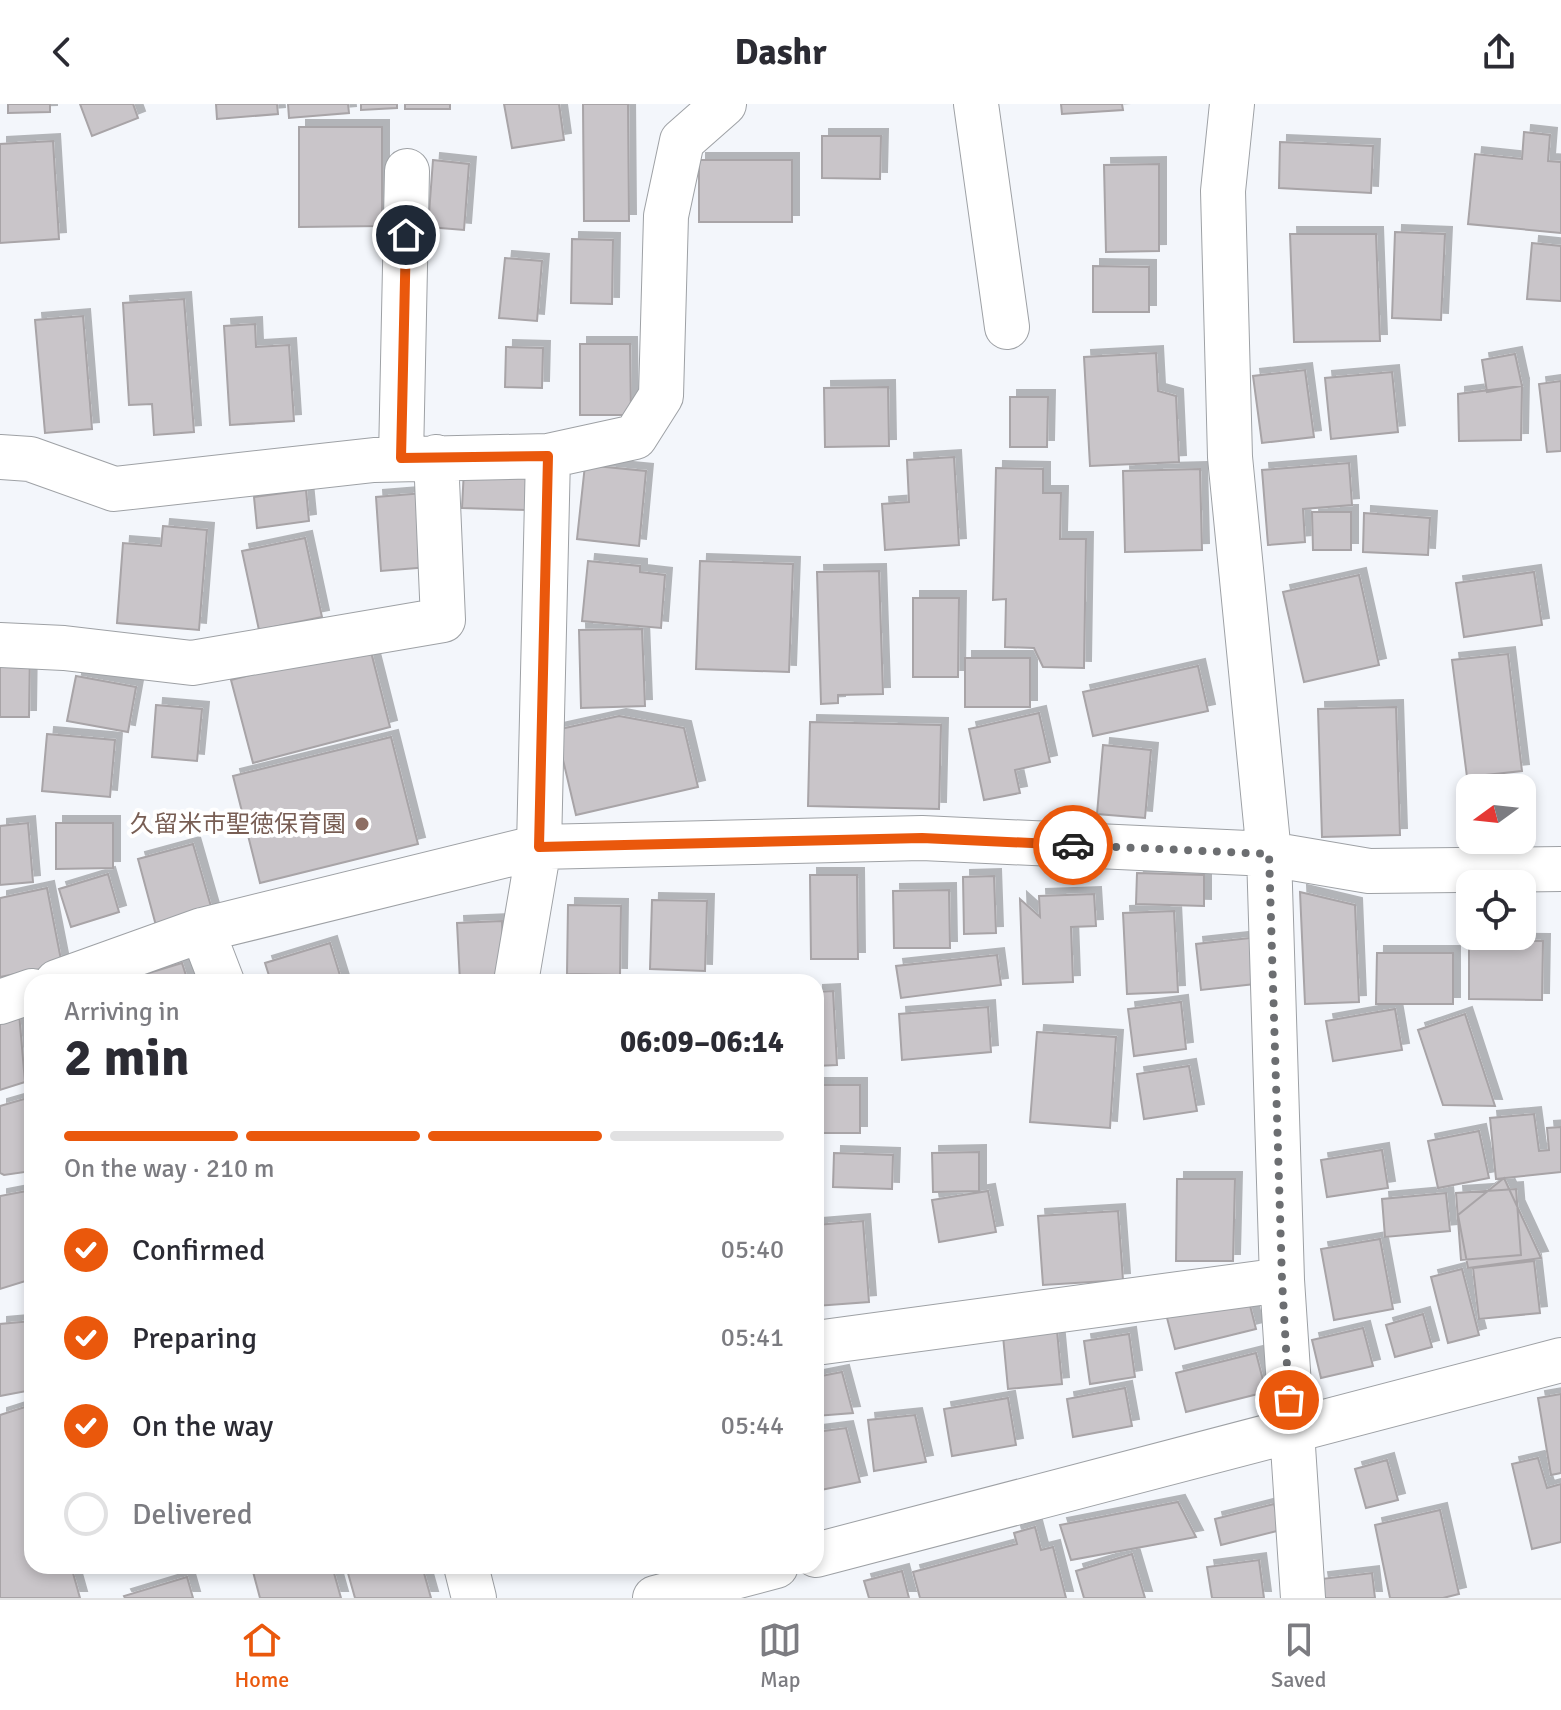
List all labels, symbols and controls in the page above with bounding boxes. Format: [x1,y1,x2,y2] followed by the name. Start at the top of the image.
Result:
[40,30,84,74] icon: back
[735,30,826,75] text: Dashr
[1477,30,1521,74] icon: share
[372,201,440,269] pin
[384,213,428,257] icon: home
[1456,774,1536,854] north arrow
[1456,774,1536,950] map controls
[1033,805,1113,885] courier
[130,809,346,839] place label: 久留米市聖徳保育園
[353,815,371,833] marker: 久留米市聖徳保育園
[1051,823,1095,867] icon: car
[1456,870,1536,950] button: locate
[64,996,180,1028] text: Arriving in
[620,1024,784,1061] text: 06:09–06:14
[64,1026,190,1090] text: 2 min
[64,1153,274,1185] text: On the way · 210 m
[64,1228,108,1272] icon: check
[132,1232,265,1269] text: Confirmed
[721,1234,784,1266] text: 05:40
[64,1316,108,1360] icon: check
[132,1320,257,1357] text: Preparing
[721,1322,784,1354] text: 05:41
[1255,1366,1323,1434] pin
[1267,1378,1311,1422] icon: bag
[64,1404,108,1448] icon: check
[132,1408,273,1445] text: On the way
[721,1410,784,1442] text: 05:44
[132,1496,253,1533] text: Delivered
[234,1618,289,1693] tab: Home
[758,1618,802,1693] tab: Map
[1271,1618,1327,1693] tab: Saved

